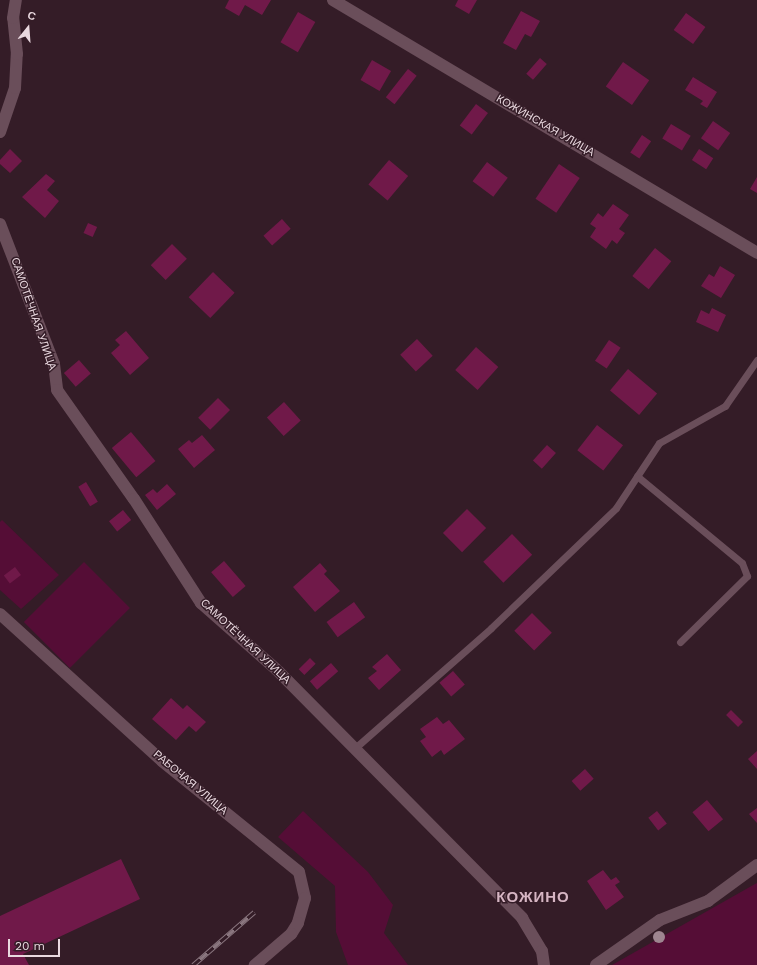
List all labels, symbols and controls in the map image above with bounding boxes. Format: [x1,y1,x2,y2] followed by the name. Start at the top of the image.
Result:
[8,8,48,48] north arrow
[26,9,37,23] text: С
[494,92,596,160] street label: КОЖИНСКАЯ УЛИЦА
[7,256,59,372] street label: САМОТЁЧНАЯ УЛИЦА
[197,597,293,687] street label: САМОТЁЧНАЯ УЛИЦА
[150,748,230,818] street label: РАБОЧАЯ УЛИЦА
[496,889,570,907] district label: КОЖИНО
[10,931,62,957] scale bar
[15,939,45,953] text: 20 m

